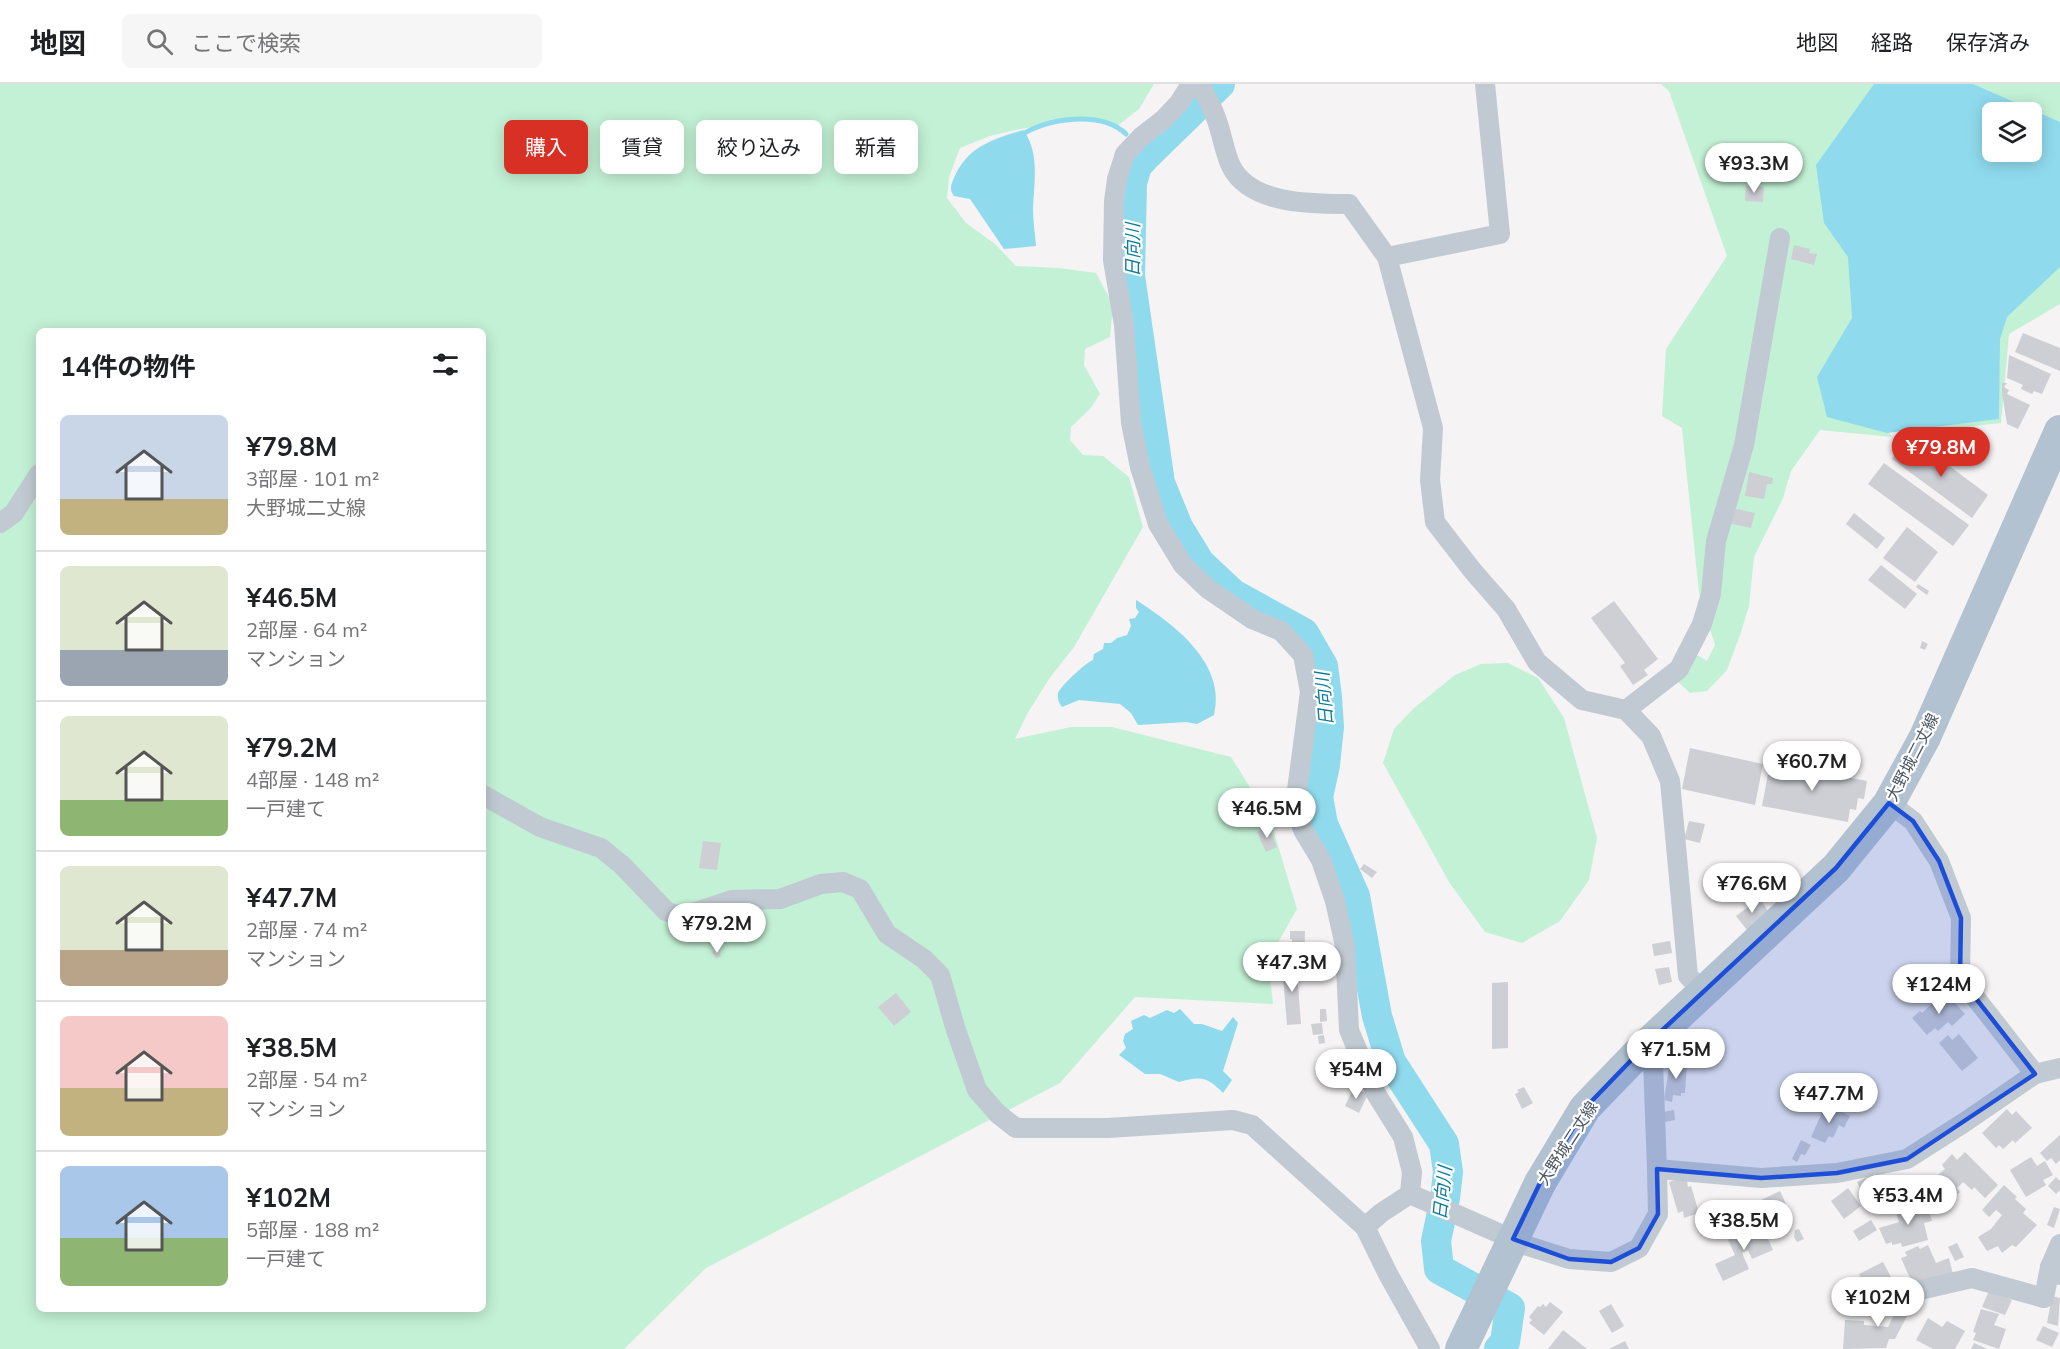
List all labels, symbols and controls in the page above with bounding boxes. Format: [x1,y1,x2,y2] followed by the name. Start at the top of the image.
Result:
[122,14,542,68] search box
[30,25,86,60] text: 地図
[143,25,176,58] icon: search
[191,29,301,57] text: ここで検索
[1796,29,1838,55] text: 地図
[1871,29,1913,55] text: 経路
[1946,29,2030,55] text: 保存済み
[1982,102,2042,162] map controls
[1982,102,2042,162] button: layers
[504,120,588,174] chip: 購入
[600,120,684,174] chip: 賃貸
[696,120,822,174] chip: 絞り込み
[834,120,918,174] chip: 新着
[1705,143,1803,194] pin: ¥93.3M
[1719,150,1789,175] text: ¥93.3M
[1121,221,1144,277] water label: 日向川
[429,348,462,381] icon: filters
[60,350,195,383] text: 14件の物件
[1892,427,1990,478] pin: ¥79.8M
[246,430,337,463] text: ¥79.8M
[1906,434,1976,459] text: ¥79.8M
[108,439,180,511] icon: home
[246,466,379,491] text: 3部屋 · 101 m²
[246,495,366,520] text: 大野城二丈線
[246,581,337,614] text: ¥46.5M
[108,590,180,662] icon: home
[246,617,367,642] text: 2部屋 · 64 m²
[246,646,346,671] text: マンション
[1310,669,1338,727] water label: 日向川
[1881,710,1943,804] street label: 大野城二丈線
[246,731,337,764] text: ¥79.2M
[108,740,180,812] icon: home
[1763,741,1861,792] pin: ¥60.7M
[1777,748,1847,773] text: ¥60.7M
[246,767,379,792] text: 4部屋 · 148 m²
[1218,788,1316,839] pin: ¥46.5M
[1232,795,1302,820] text: ¥46.5M
[246,796,326,821] text: 一戸建て
[1703,863,1801,914] pin: ¥76.6M
[1717,870,1787,895] text: ¥76.6M
[246,881,337,914] text: ¥47.7M
[108,890,180,962] icon: home
[668,903,766,954] pin: ¥79.2M
[682,910,752,935] text: ¥79.2M
[246,917,367,942] text: 2部屋 · 74 m²
[1243,942,1341,993] pin: ¥47.3M
[246,946,346,971] text: マンション
[1257,949,1327,974] text: ¥47.3M
[1897,964,1981,1015] pin: ¥124M
[1906,971,1972,996] text: ¥124M
[1627,1029,1725,1080] pin: ¥71.5M
[246,1031,337,1064] text: ¥38.5M
[1641,1036,1711,1061] text: ¥71.5M
[108,1040,180,1112] icon: home
[1320,1049,1392,1100] pin: ¥54M
[1329,1056,1383,1081] text: ¥54M
[246,1067,367,1092] text: 2部屋 · 54 m²
[1780,1073,1878,1124] pin: ¥47.7M
[1794,1080,1864,1105] text: ¥47.7M
[246,1096,346,1121] text: マンション
[1532,1097,1602,1189] street label: 大野城二丈線
[1428,1163,1456,1221] water label: 日向川
[1859,1175,1957,1226] pin: ¥53.4M
[246,1181,331,1214] text: ¥102M
[1873,1182,1943,1207] text: ¥53.4M
[108,1190,180,1262] icon: home
[1695,1200,1793,1251] pin: ¥38.5M
[1709,1207,1779,1232] text: ¥38.5M
[246,1217,379,1242] text: 5部屋 · 188 m²
[246,1246,326,1271] text: 一戸建て
[1836,1277,1920,1328] pin: ¥102M
[1845,1284,1911,1309] text: ¥102M

